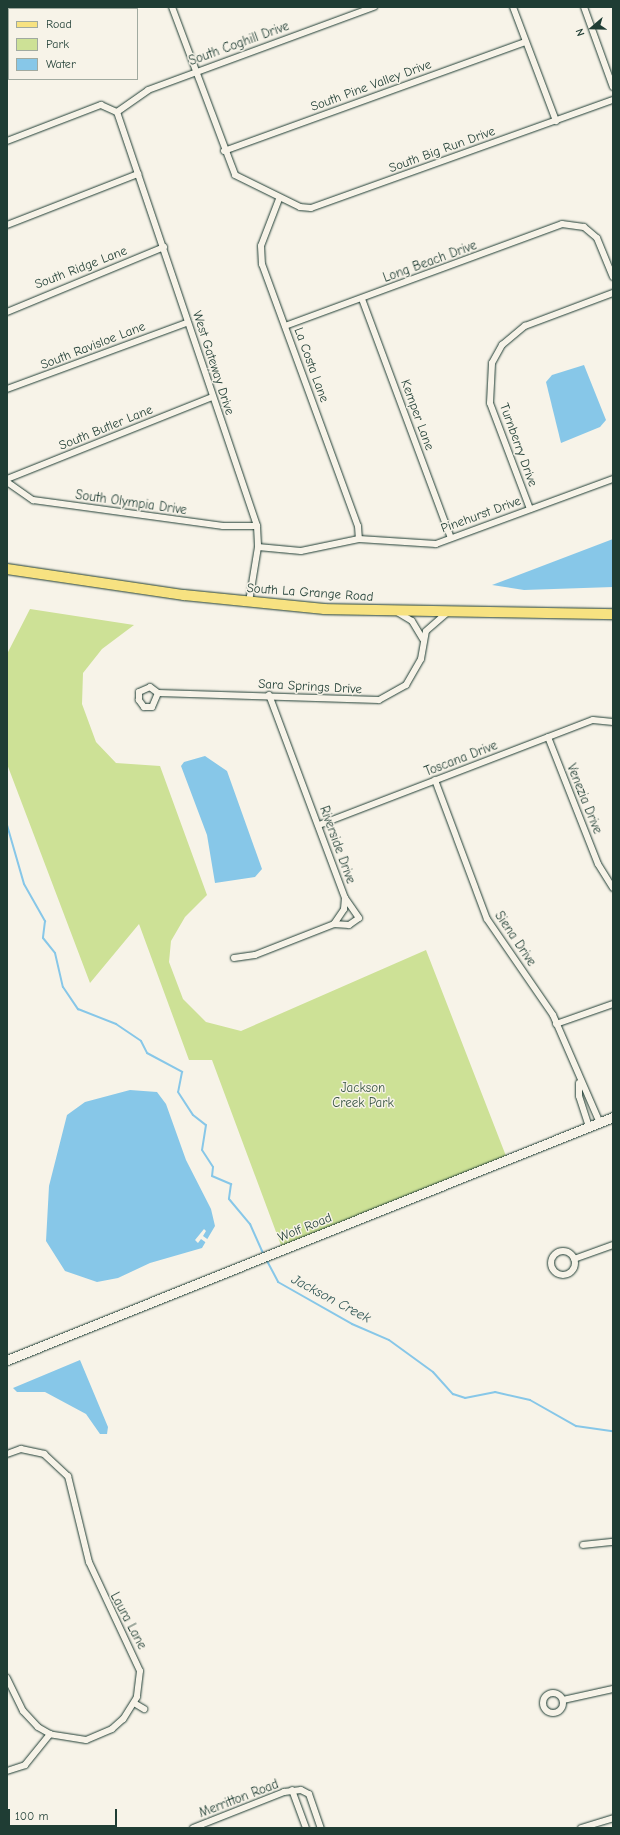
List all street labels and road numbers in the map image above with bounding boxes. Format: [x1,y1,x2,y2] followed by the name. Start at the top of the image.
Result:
[187,19,291,69] street label: South Coghill Drive
[309,57,433,115] street label: South Pine Valley Drive
[387,124,497,176] street label: South Big Run Drive
[381,238,479,286] street label: Long Beach Drive
[33,243,129,293] street label: South Ridge Lane
[189,309,237,417] street label: West Gateway Drive
[38,319,148,373] street label: South Ravisloe Lane
[290,325,332,405] street label: La Costa Lane
[397,377,437,453] street label: Kemper Lane
[496,401,540,489] street label: Turnberry Drive
[57,402,155,454] street label: South Butler Lane
[74,487,188,519] street label: South Olympia Drive
[439,493,523,537] street label: Pinehurst Drive
[246,581,374,605] street label: South La Grange Road
[258,676,362,698] street label: Sara Springs Drive
[422,738,500,780] street label: Toscana Drive
[563,762,605,836] street label: Venezia Drive
[316,804,358,886] street label: Riverside Drive
[491,909,539,969] street label: Siena Drive
[276,1210,334,1246] street label: Wolf Road
[106,1590,150,1652] street label: Laura Lane
[197,1777,281,1821] street label: Merritton Road

